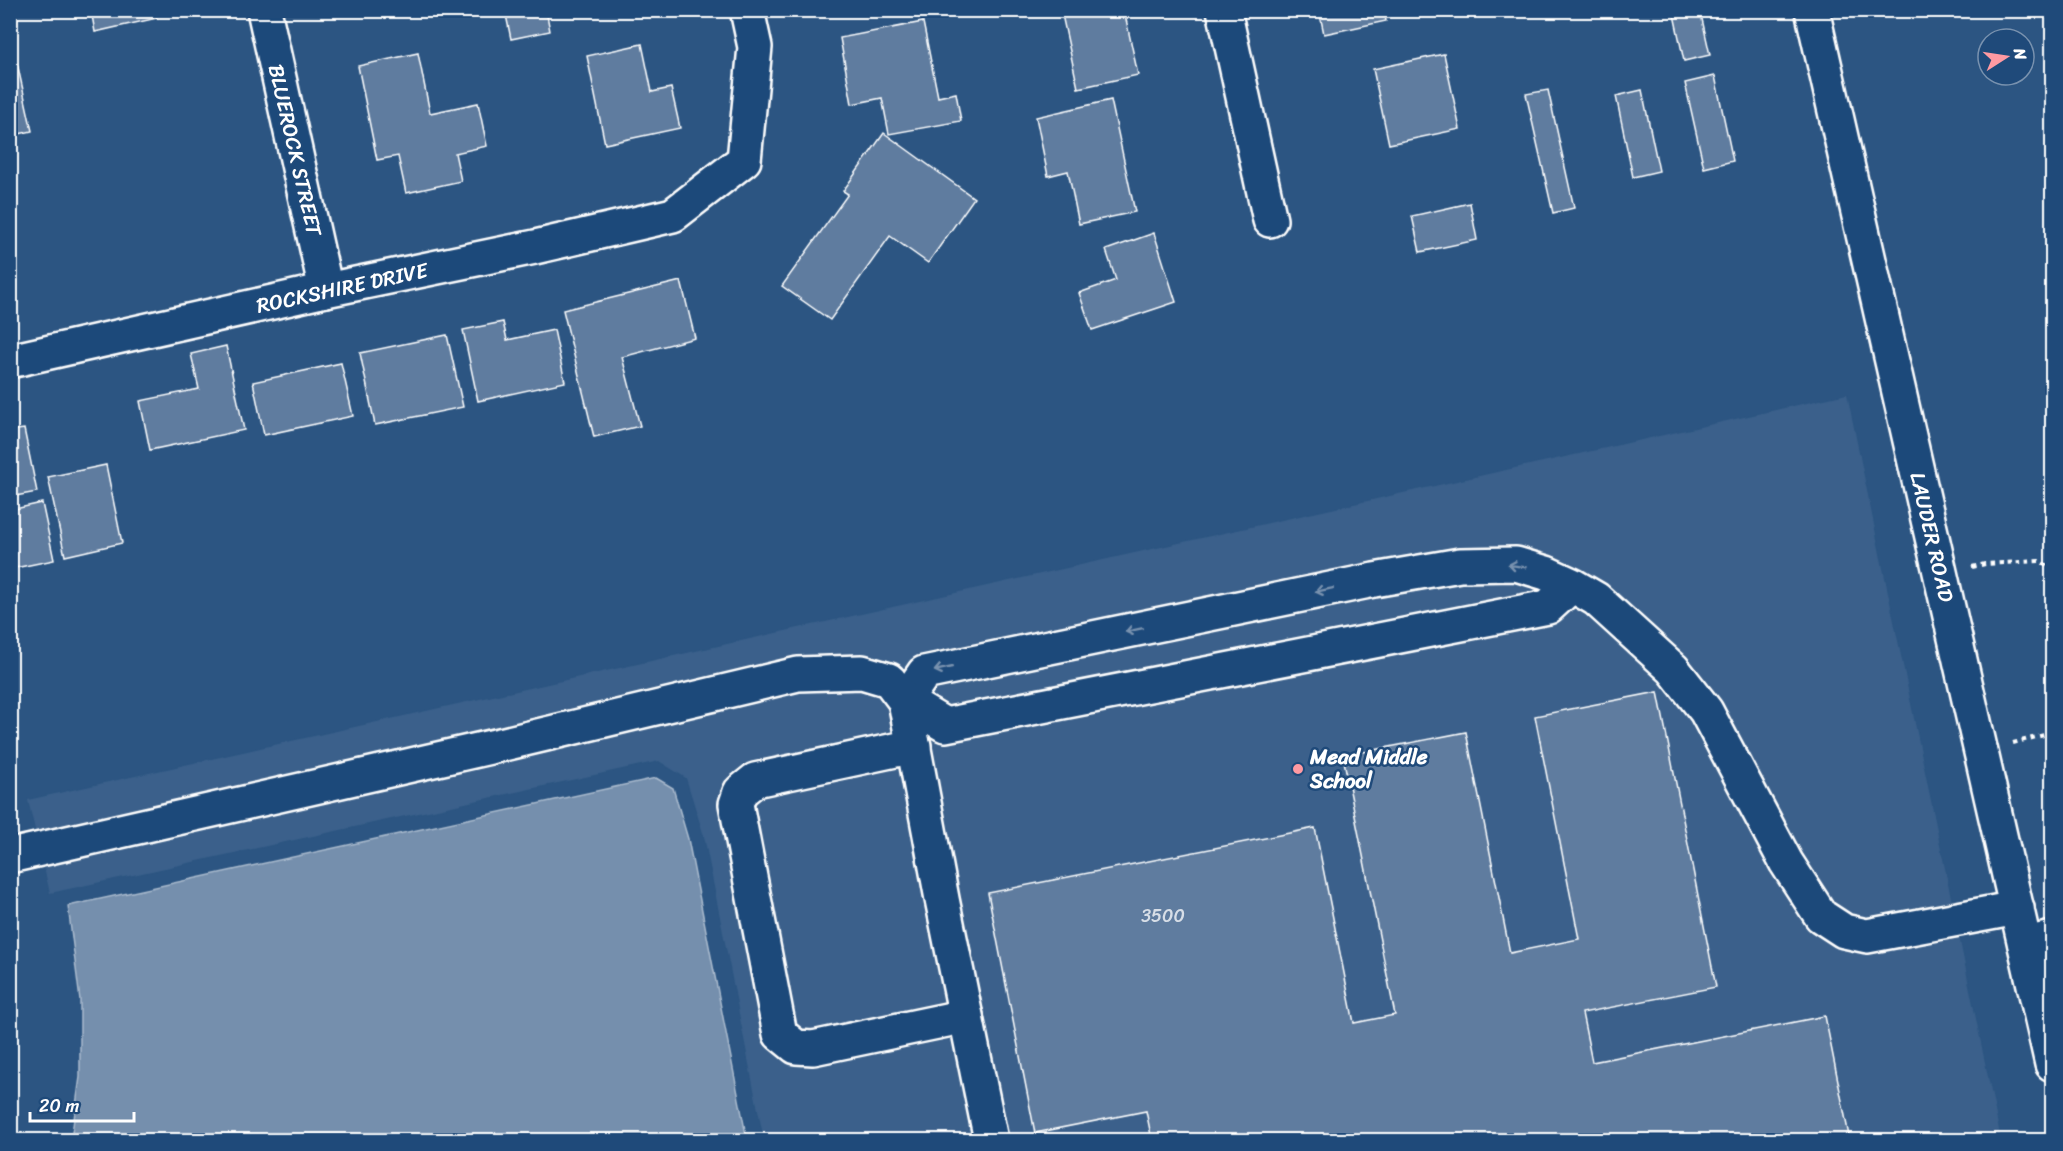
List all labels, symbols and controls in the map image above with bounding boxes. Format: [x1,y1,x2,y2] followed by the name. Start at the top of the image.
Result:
[1976,27,2036,87] north arrow
[2005,45,2036,63] text: N
[257,60,334,241] street label: BLUEROCK STREET
[253,251,432,325] street label: ROCKSHIRE DRIVE
[1899,468,1965,606] street label: LAUDER ROAD
[1508,560,1527,571] one-way arrow
[1315,585,1335,596] one-way arrow
[1124,625,1144,636] one-way arrow
[933,664,952,676] one-way arrow
[1309,738,1428,800] place label: Mead Middle School
[1291,762,1305,776] marker: Mead Middle School
[1141,900,1185,932] house number: 3500
[30,1085,134,1123] scale bar
[39,1090,79,1122] text: 20 m

